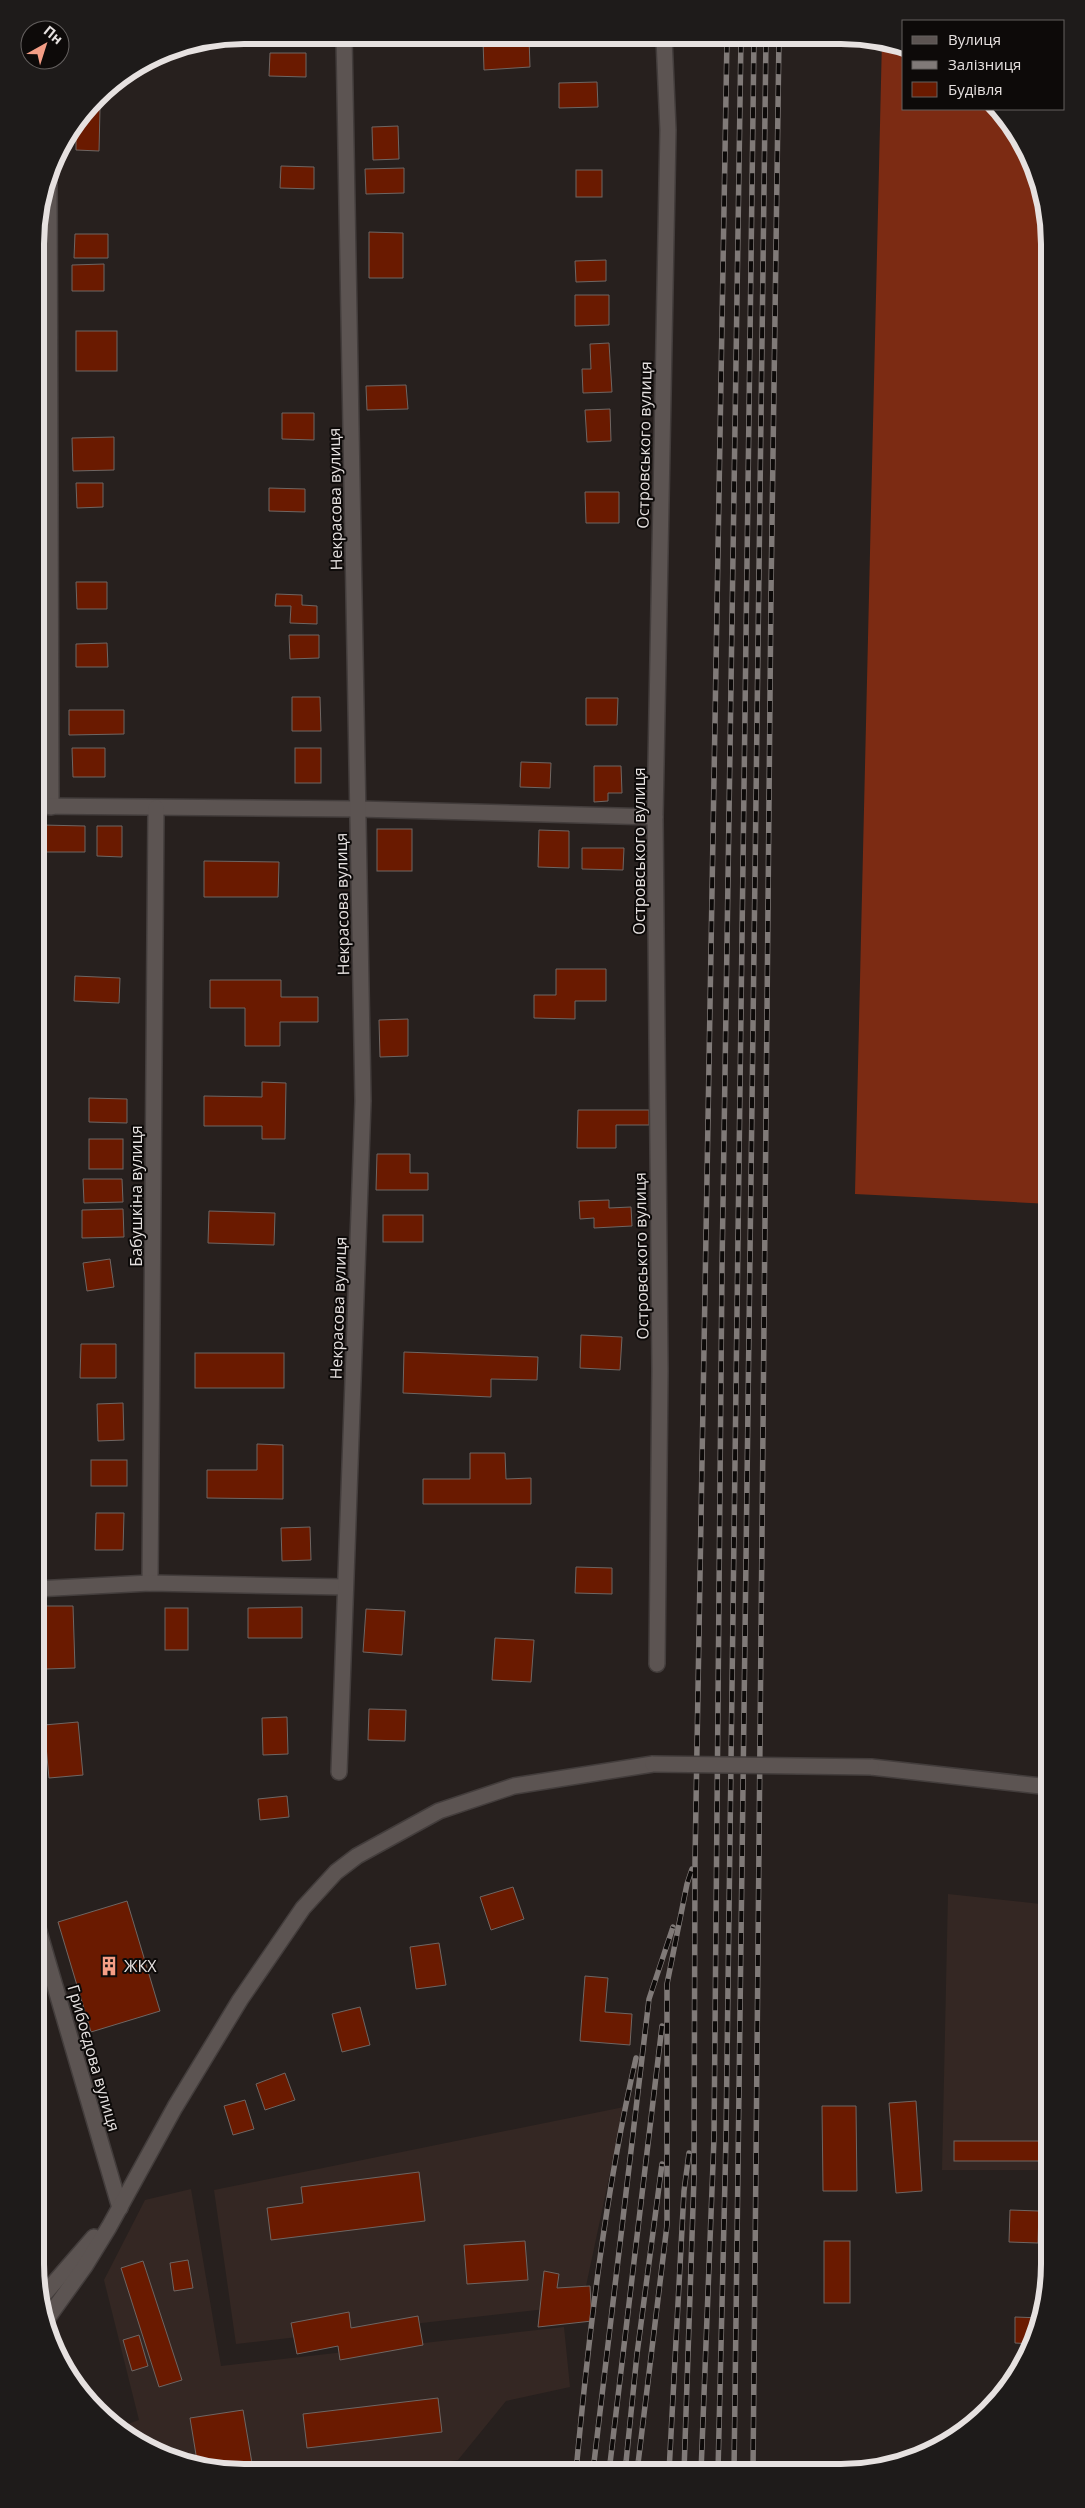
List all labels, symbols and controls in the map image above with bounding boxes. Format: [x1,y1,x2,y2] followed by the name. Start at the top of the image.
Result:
[20,20,70,70] north arrow
[902,20,1065,110] legend
[40,21,67,48] text: Пн
[948,29,1001,49] text: Вулиця
[948,54,1021,74] text: Залізниця
[948,79,1003,99] text: Будівля
[632,361,656,529] street label: Островського вулиця
[323,427,347,571] street label: Некрасова вулиця
[628,767,650,935] street label: Островського вулиця
[330,832,354,976] street label: Некрасова вулиця
[125,1125,147,1267] street label: Бабушкіна вулиця
[629,1172,653,1340] street label: Островського вулиця
[325,1236,351,1380] street label: Некрасова вулиця
[98,1955,120,1977] building icon: ЖКХ
[124,1955,157,1977] place label: ЖКХ
[63,1982,125,2134] street label: Грибоєдова вулиця

